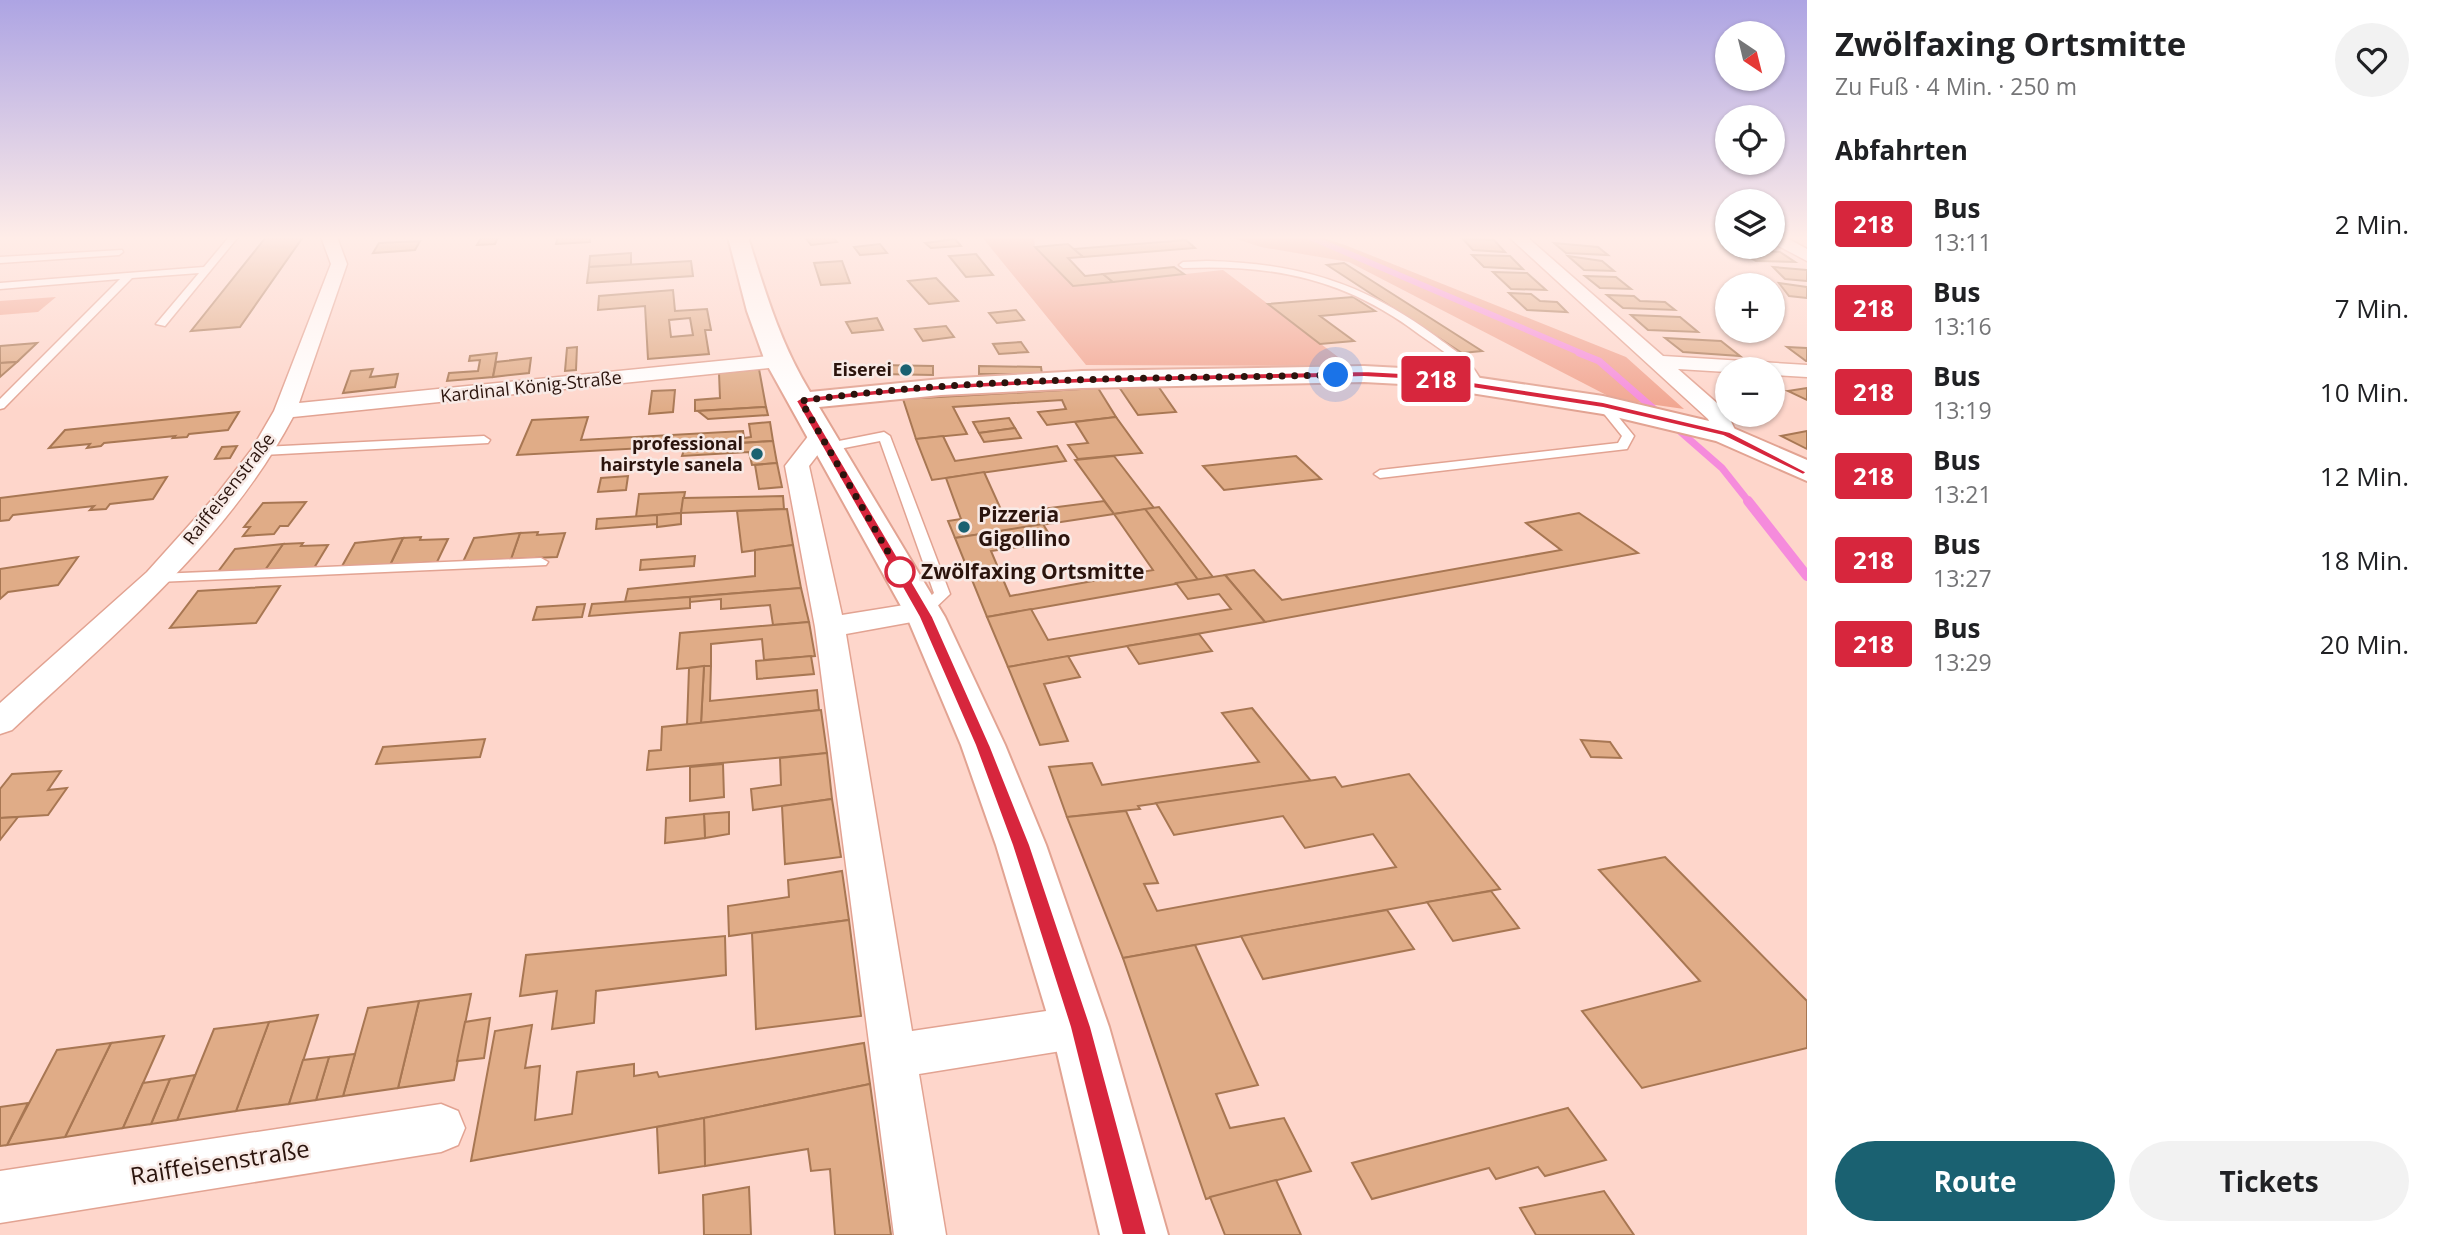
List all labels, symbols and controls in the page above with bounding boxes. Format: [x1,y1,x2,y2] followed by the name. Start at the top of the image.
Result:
[1715,21,1785,91] north arrow
[1715,21,1785,427] map controls
[1835,21,2186,66] text: Zwölfaxing Ortsmitte
[2335,23,2409,97] button: heart
[1835,70,2077,102] text: Zu Fuß · 4 Min. · 250 m
[1715,105,1785,175] button: locate
[1835,132,1968,168] text: Abfahrten
[1715,189,1785,259] button: layers
[1933,190,1980,226] text: Bus
[2335,206,2409,242] text: 2 Min.
[1853,207,1894,240] text: 218
[1933,226,1992,258] text: 13:11
[1715,273,1785,343] button: +
[1933,274,1980,310] text: Bus
[2335,290,2409,326] text: 7 Min.
[1853,291,1894,324] text: 218
[1933,310,1992,342] text: 13:16
[1396,356,1476,402] line badge: 218
[833,357,892,381] place label: Eiserei
[1318,357,1353,392] your location
[1715,357,1785,427] button: −
[1933,358,1980,394] text: Bus
[898,362,914,378] marker: Eiserei
[1415,362,1457,395] text: 218
[439,365,623,407] street label: Kardinal König-Straße
[2320,374,2409,410] text: 10 Min.
[1853,375,1894,408] text: 218
[1933,394,1992,426] text: 13:19
[177,427,279,549] street label: Raiffeisenstraße
[600,431,743,476] place label: professional hairstyle sanela
[1933,442,1980,478] text: Bus
[749,446,765,462] marker: professional hairstyle sanela
[2320,458,2409,494] text: 12 Min.
[1853,459,1894,492] text: 218
[1933,478,1992,510] text: 13:21
[978,500,1071,552] place label: Pizzeria Gigollino
[956,519,972,535] marker: Pizzeria Gigollino
[1933,526,1980,562] text: Bus
[2320,542,2409,578] text: 18 Min.
[1853,543,1894,576] text: 218
[885,557,915,587] marker: Zwölfaxing Ortsmitte
[921,557,1145,585] place label: Zwölfaxing Ortsmitte
[1933,562,1992,594] text: 13:27
[1933,610,1980,646] text: Bus
[2320,626,2409,662] text: 20 Min.
[1853,627,1894,660] text: 218
[1933,646,1992,678] text: 13:29
[128,1131,312,1192] street label: Raiffeisenstraße
[1835,1141,2115,1221] button: Route
[2129,1141,2409,1221] button: Tickets

